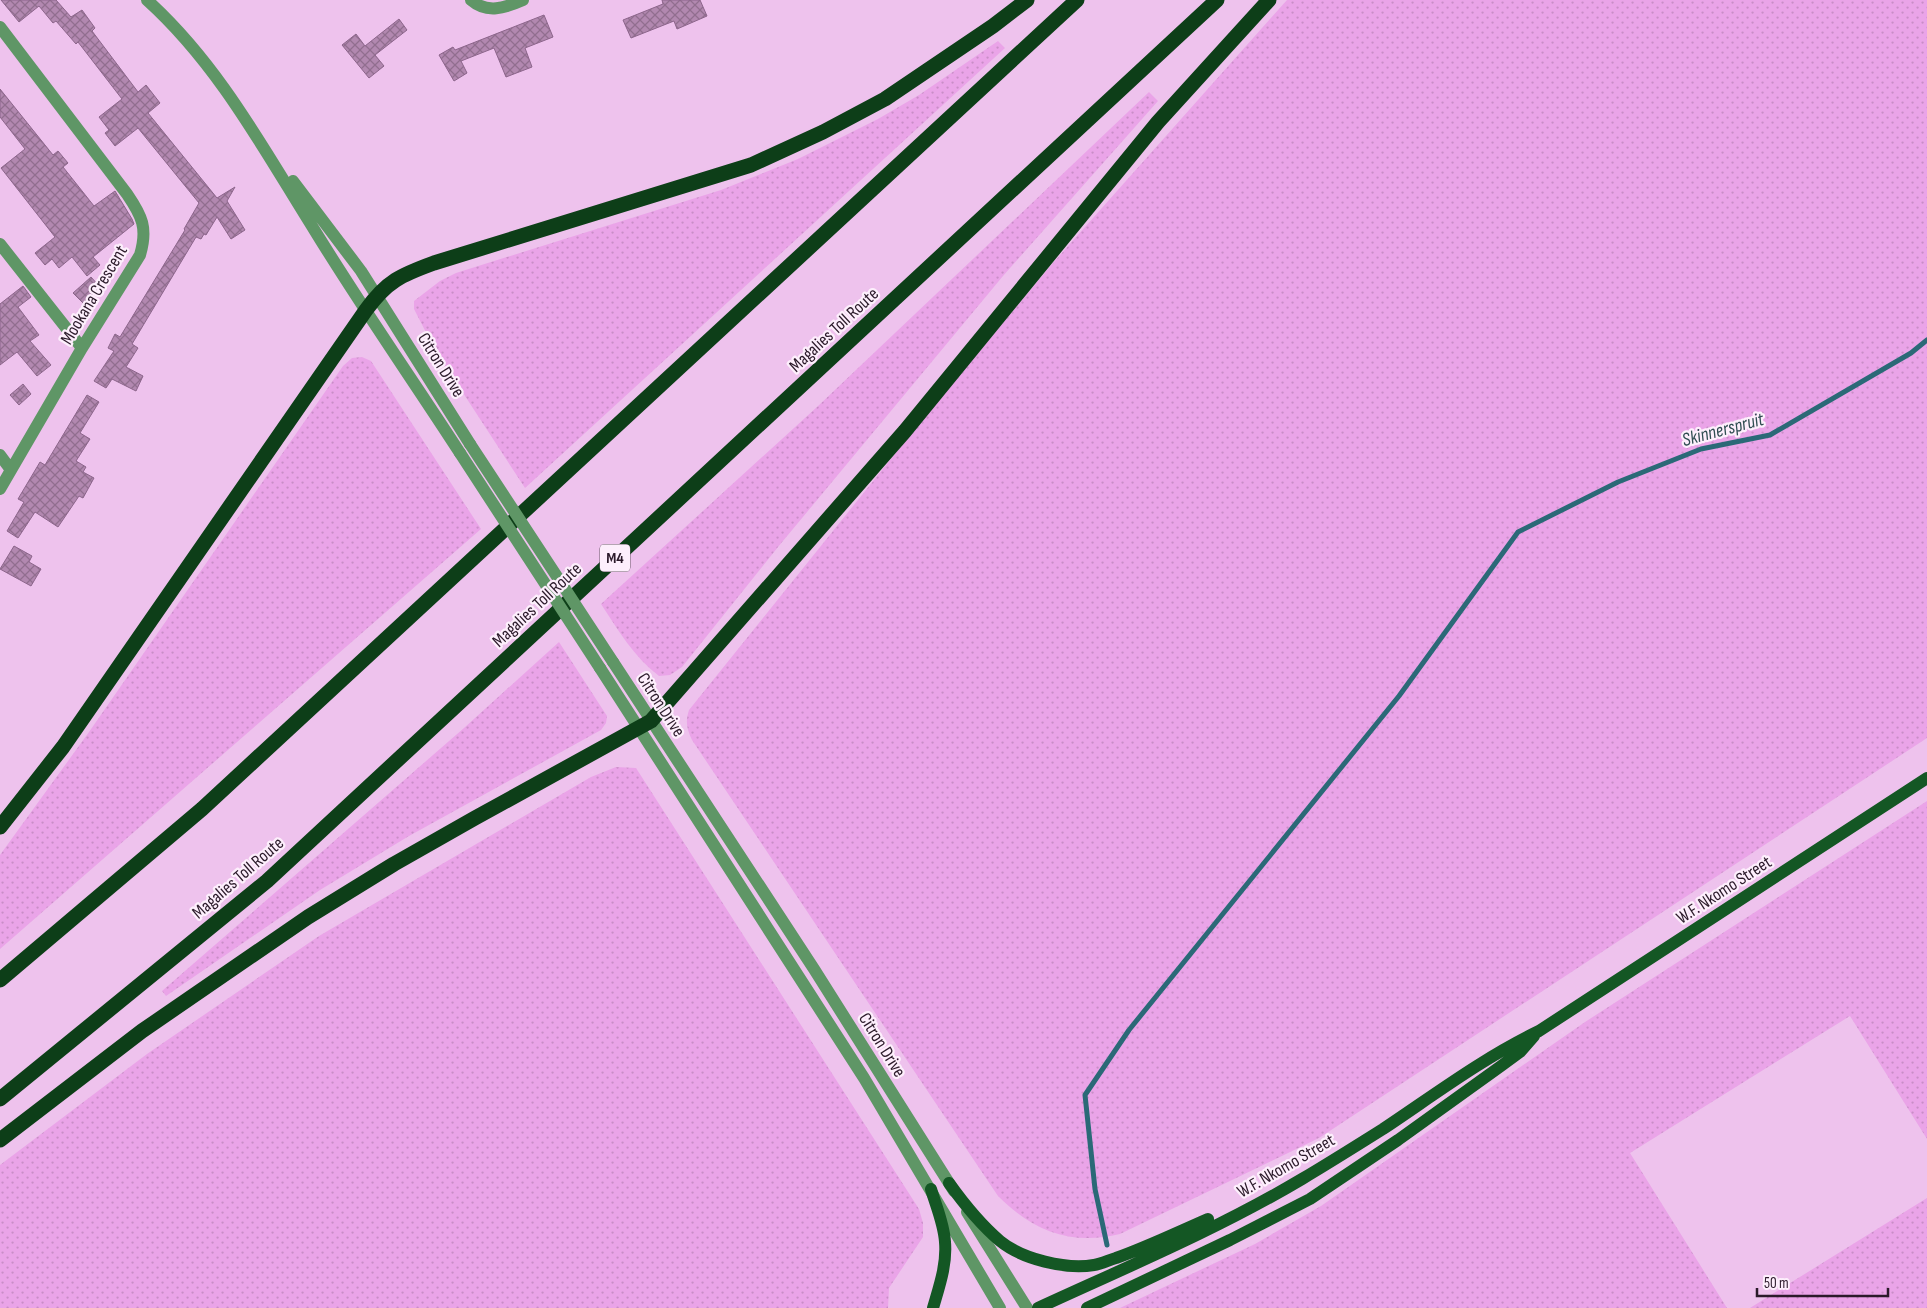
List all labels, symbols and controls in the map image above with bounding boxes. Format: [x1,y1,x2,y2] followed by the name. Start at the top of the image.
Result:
[56,241,132,348] street label: Mookana Crescent
[785,283,883,377] street label: Magalies Toll Route
[413,329,469,401] street label: Citron Drive
[1680,408,1768,452] water label: Skinnerspruit
[600,544,630,572] road number: M4
[488,558,586,652] street label: Magalies Toll Route
[633,669,689,741] street label: Citron Drive
[188,833,288,923] street label: Magalies Toll Route
[1673,851,1776,929] street label: W.F. Nkomo Street
[854,1009,910,1081] street label: Citron Drive
[1234,1129,1339,1202] street label: W.F. Nkomo Street
[1757,1266,1888,1298] scale bar
[1764,1274,1789,1293] text: 50 m

